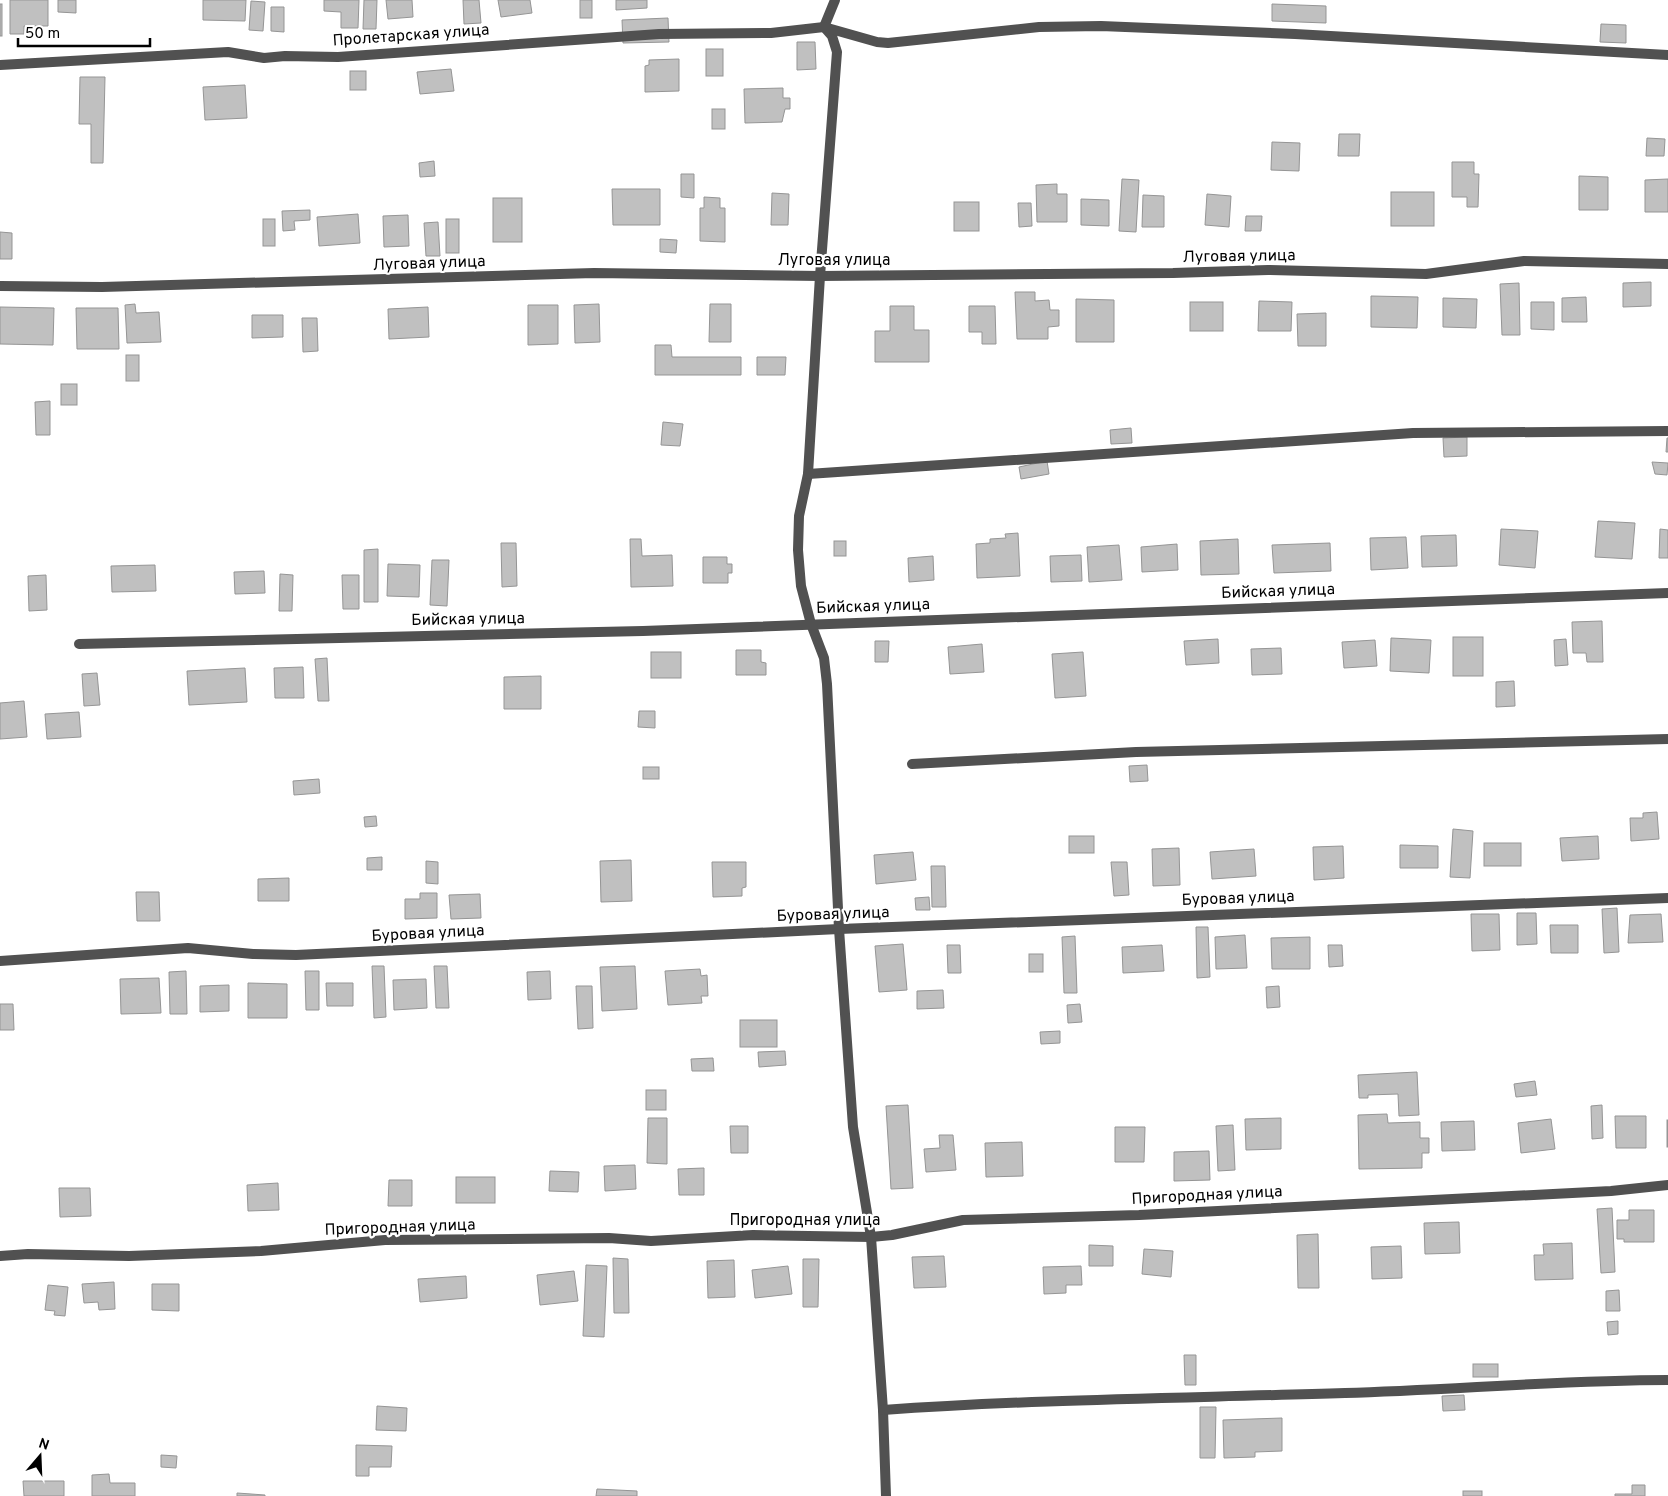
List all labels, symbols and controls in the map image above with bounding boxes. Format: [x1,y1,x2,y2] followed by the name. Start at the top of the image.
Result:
[18,15,150,47] scale bar
[332,21,490,51] street label: Пролетарская улица
[25,25,60,44] text: 50 m
[1182,246,1296,268] street label: Луговая улица
[777,251,891,271] street label: Луговая улица
[372,252,486,276] street label: Луговая улица
[1221,580,1335,604] street label: Бийская улица
[816,595,930,619] street label: Бийская улица
[411,609,525,631] street label: Бийская улица
[1181,887,1295,911] street label: Буровая улица
[776,903,890,927] street label: Буровая улица
[371,921,485,947] street label: Буровая улица
[1131,1182,1283,1210] street label: Пригородная улица
[729,1211,881,1231] street label: Пригородная улица
[324,1215,476,1241] street label: Пригородная улица
[15,1431,65,1481] north arrow
[36,1435,51,1455] text: N

